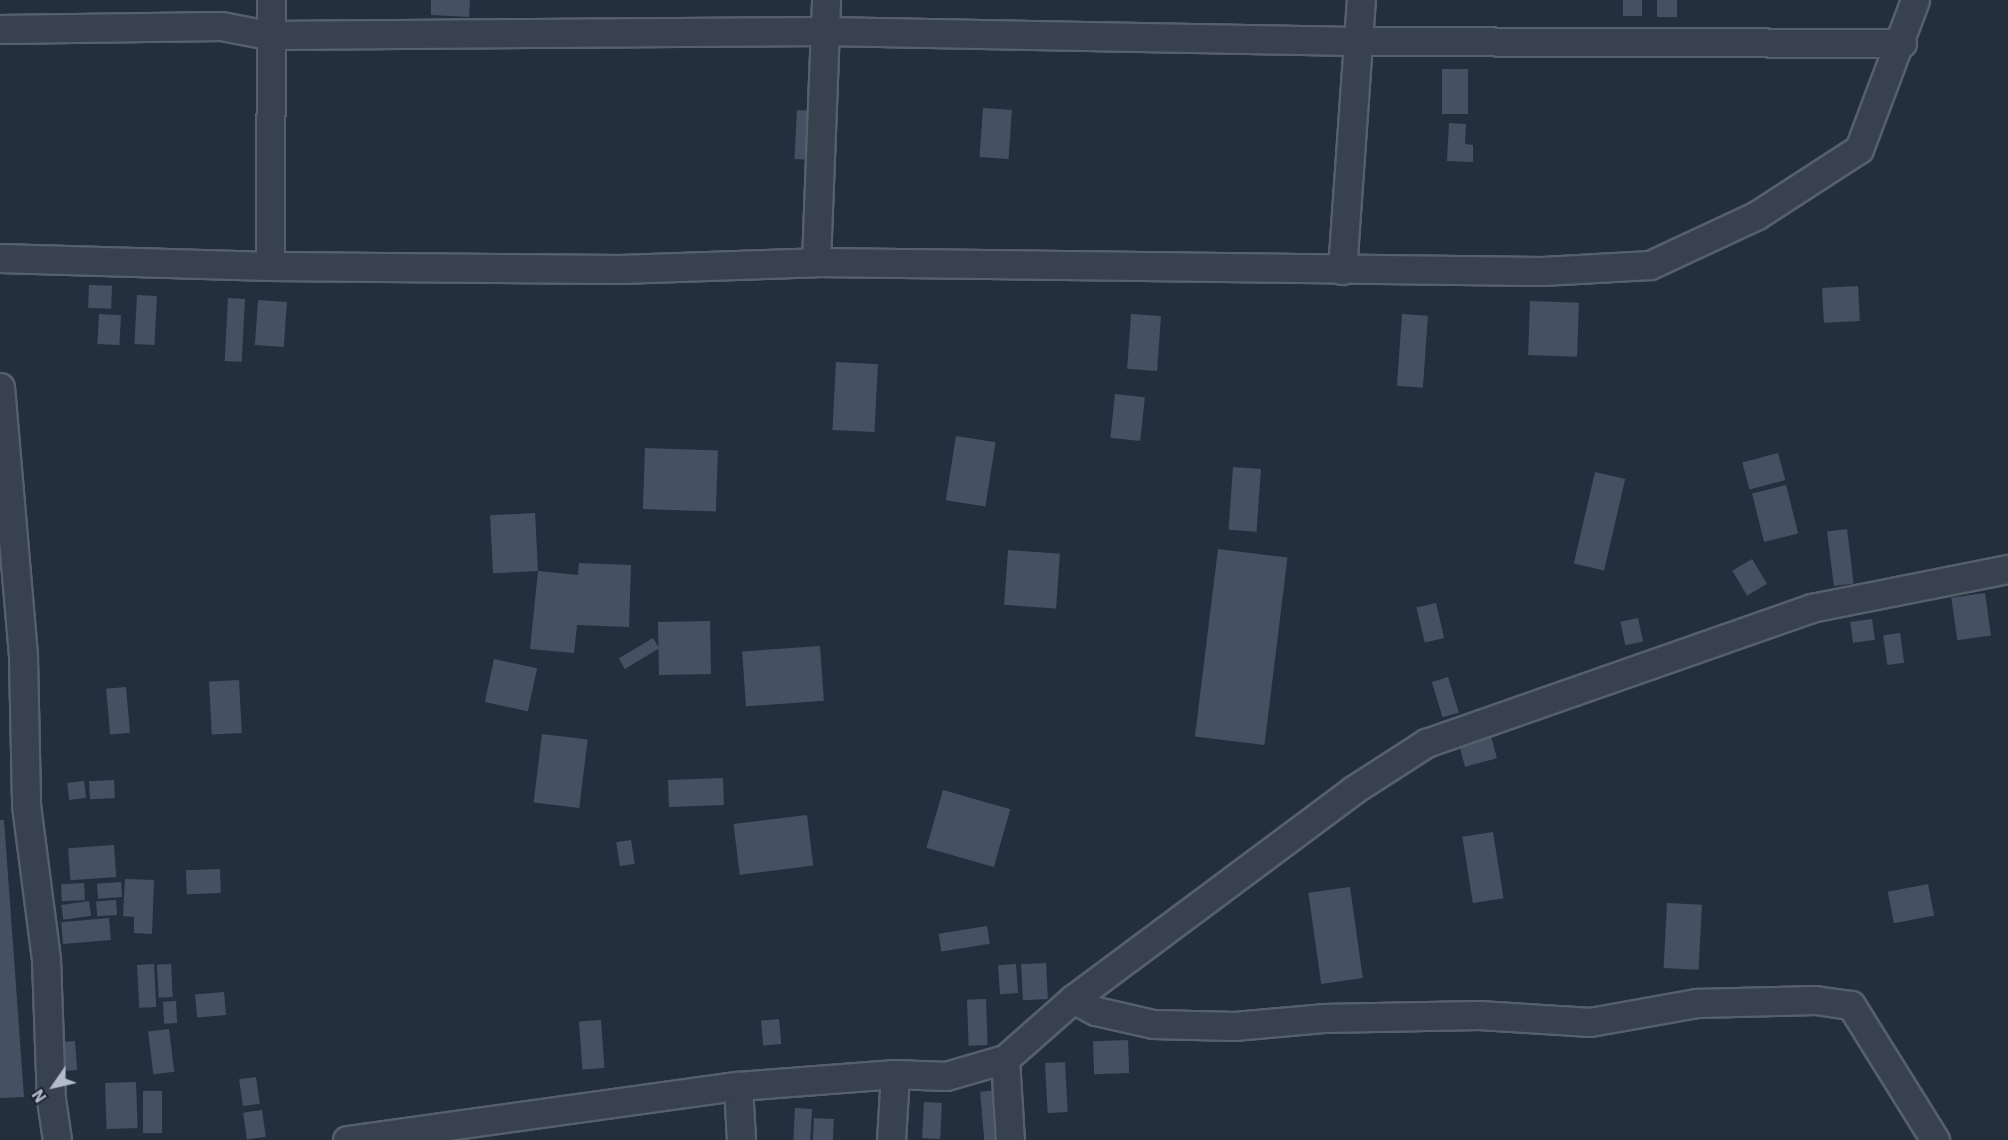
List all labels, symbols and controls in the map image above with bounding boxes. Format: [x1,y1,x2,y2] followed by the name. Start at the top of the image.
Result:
[24,1056,84,1116] north arrow
[28,1086,51,1106] text: N

